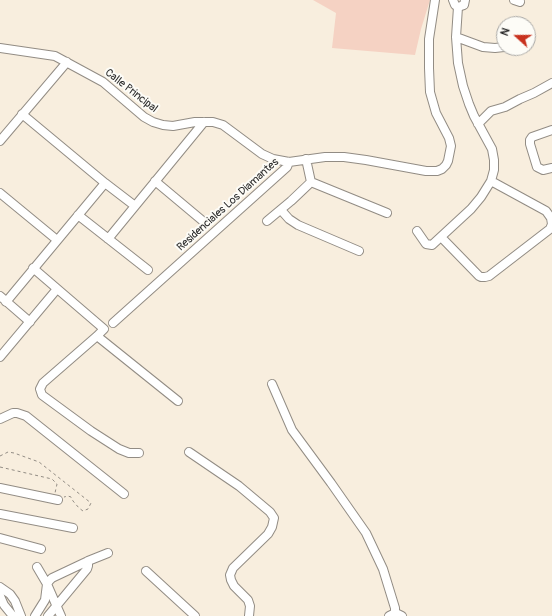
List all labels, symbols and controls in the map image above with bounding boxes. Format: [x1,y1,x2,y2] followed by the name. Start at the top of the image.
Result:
[496,16,536,56] north arrow
[498,26,513,38] text: N
[102,66,160,116] street label: Calle Principal
[174,156,282,254] street label: Residenciales Los Diamantes

